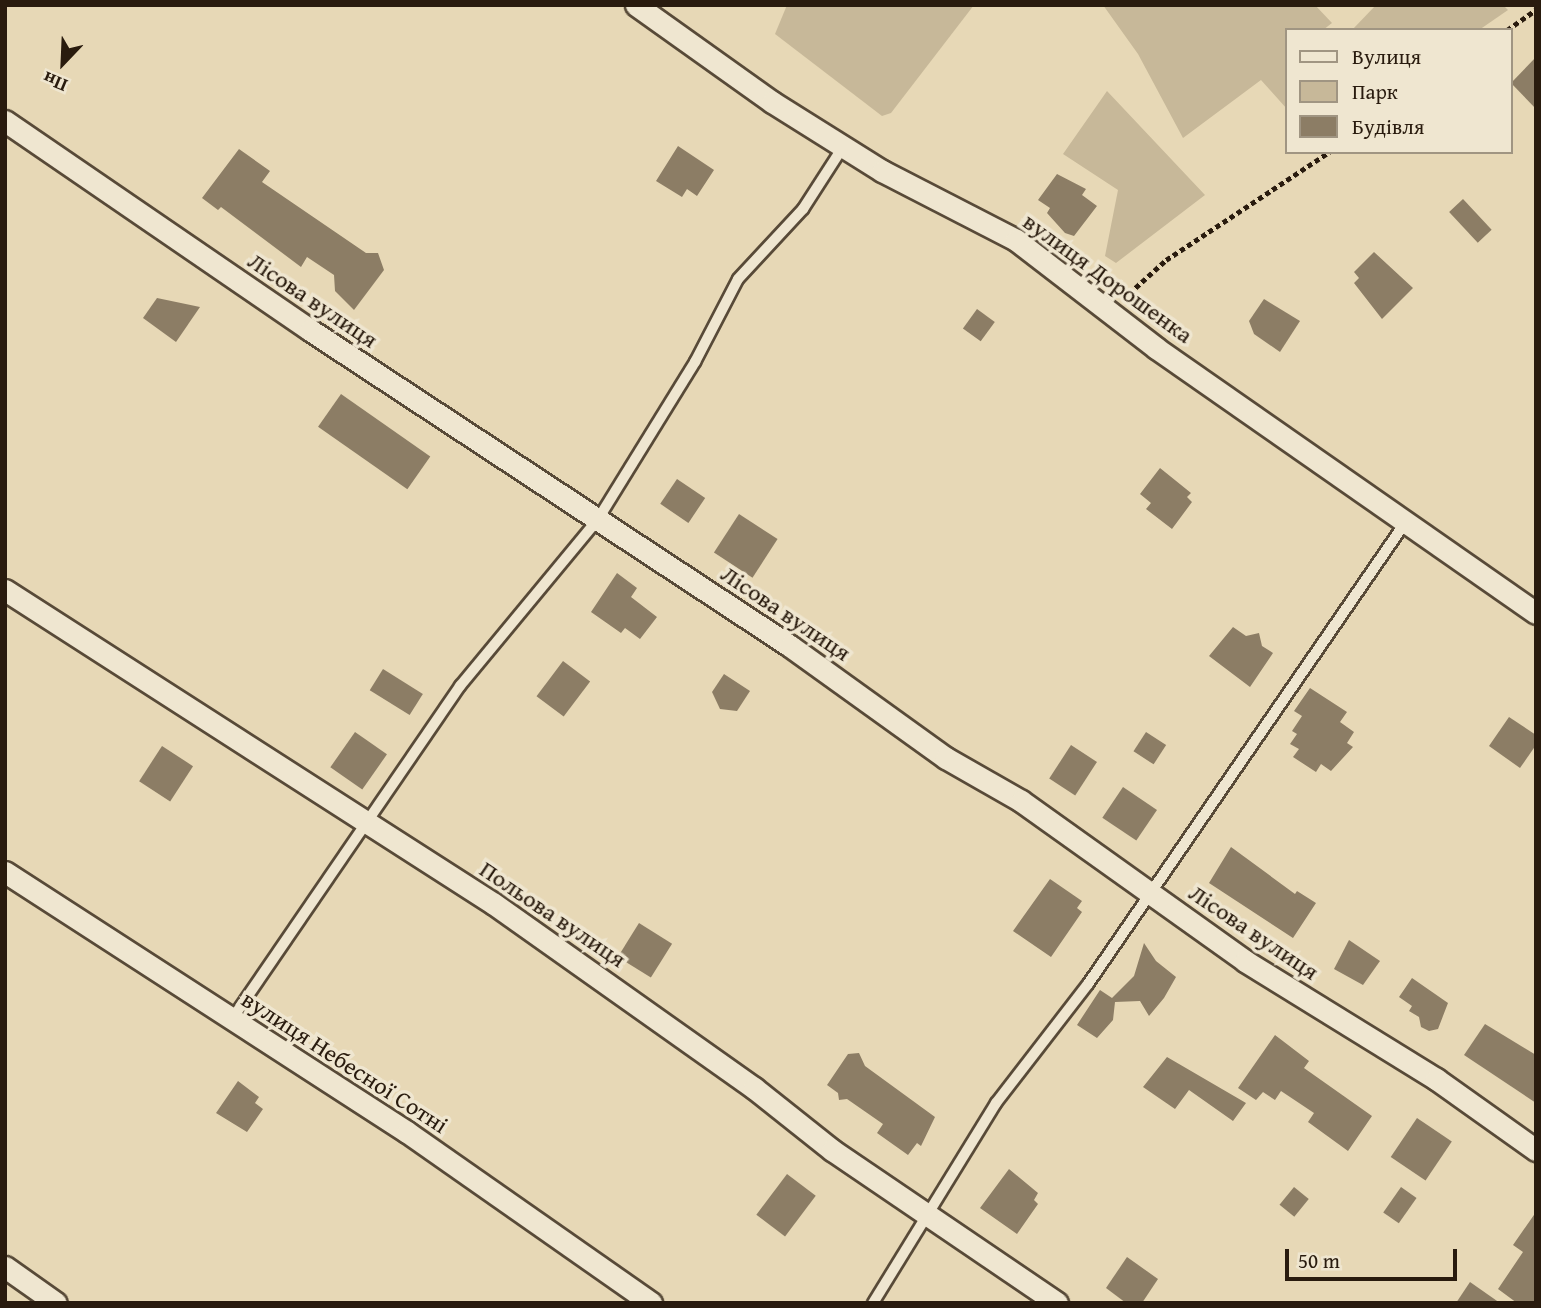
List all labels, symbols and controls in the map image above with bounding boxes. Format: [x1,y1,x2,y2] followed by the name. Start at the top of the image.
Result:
[28,28,98,98] north arrow
[1286,28,1513,154] legend
[1352,41,1421,72] text: Вулиця
[38,65,72,100] text: Пн
[1352,76,1398,107] text: Парк
[1352,111,1424,142] text: Будівля
[1018,207,1198,349] street label: вулиця Дорошенка
[243,246,383,354] street label: Лісова вулиця
[716,559,856,667] street label: Лісова вулиця
[474,854,632,974] street label: Польова вулиця
[1184,878,1324,986] street label: Лісова вулиця
[236,985,454,1139] street label: вулиця Небесної Сотні
[1289,1234,1460,1278] scale bar
[1298,1245,1340,1276] text: 50 m

